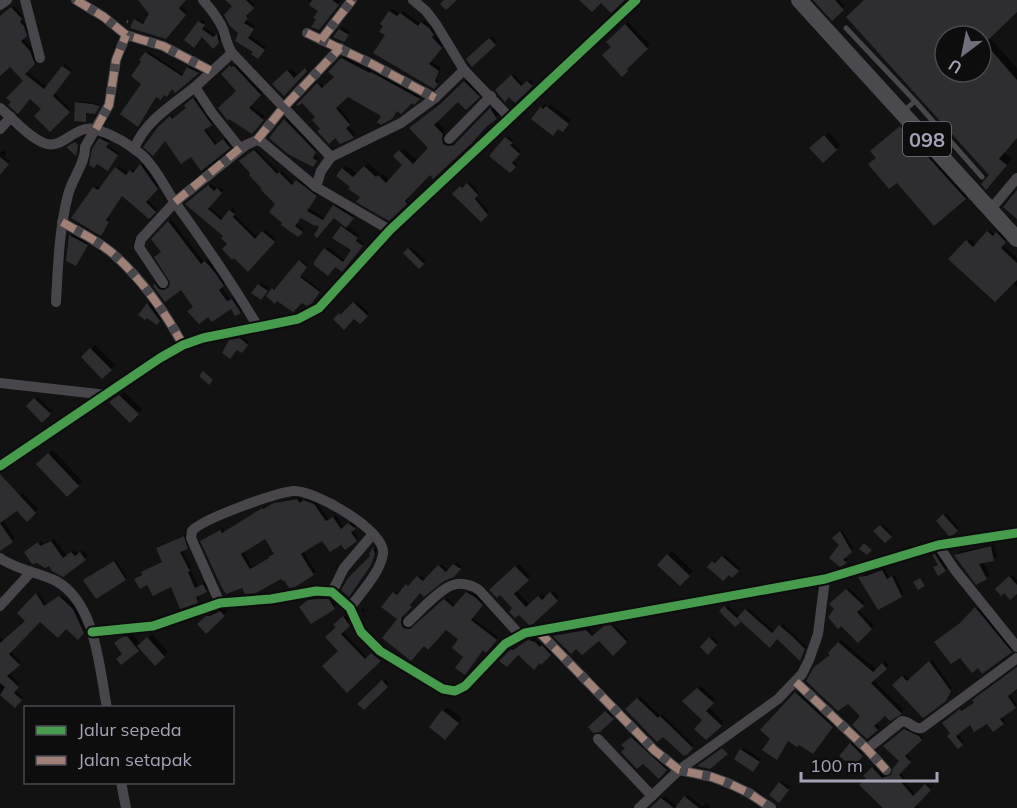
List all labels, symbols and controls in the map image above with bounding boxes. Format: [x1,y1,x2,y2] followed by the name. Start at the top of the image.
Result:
[933,24,993,84] north arrow
[945,55,965,78] text: U
[903,122,951,156] road number: 098
[24,706,234,784] legend
[78,718,182,741] text: Jalur sepeda
[801,745,938,783] scale bar
[78,748,192,771] text: Jalan setapak
[810,754,863,777] text: 100 m

